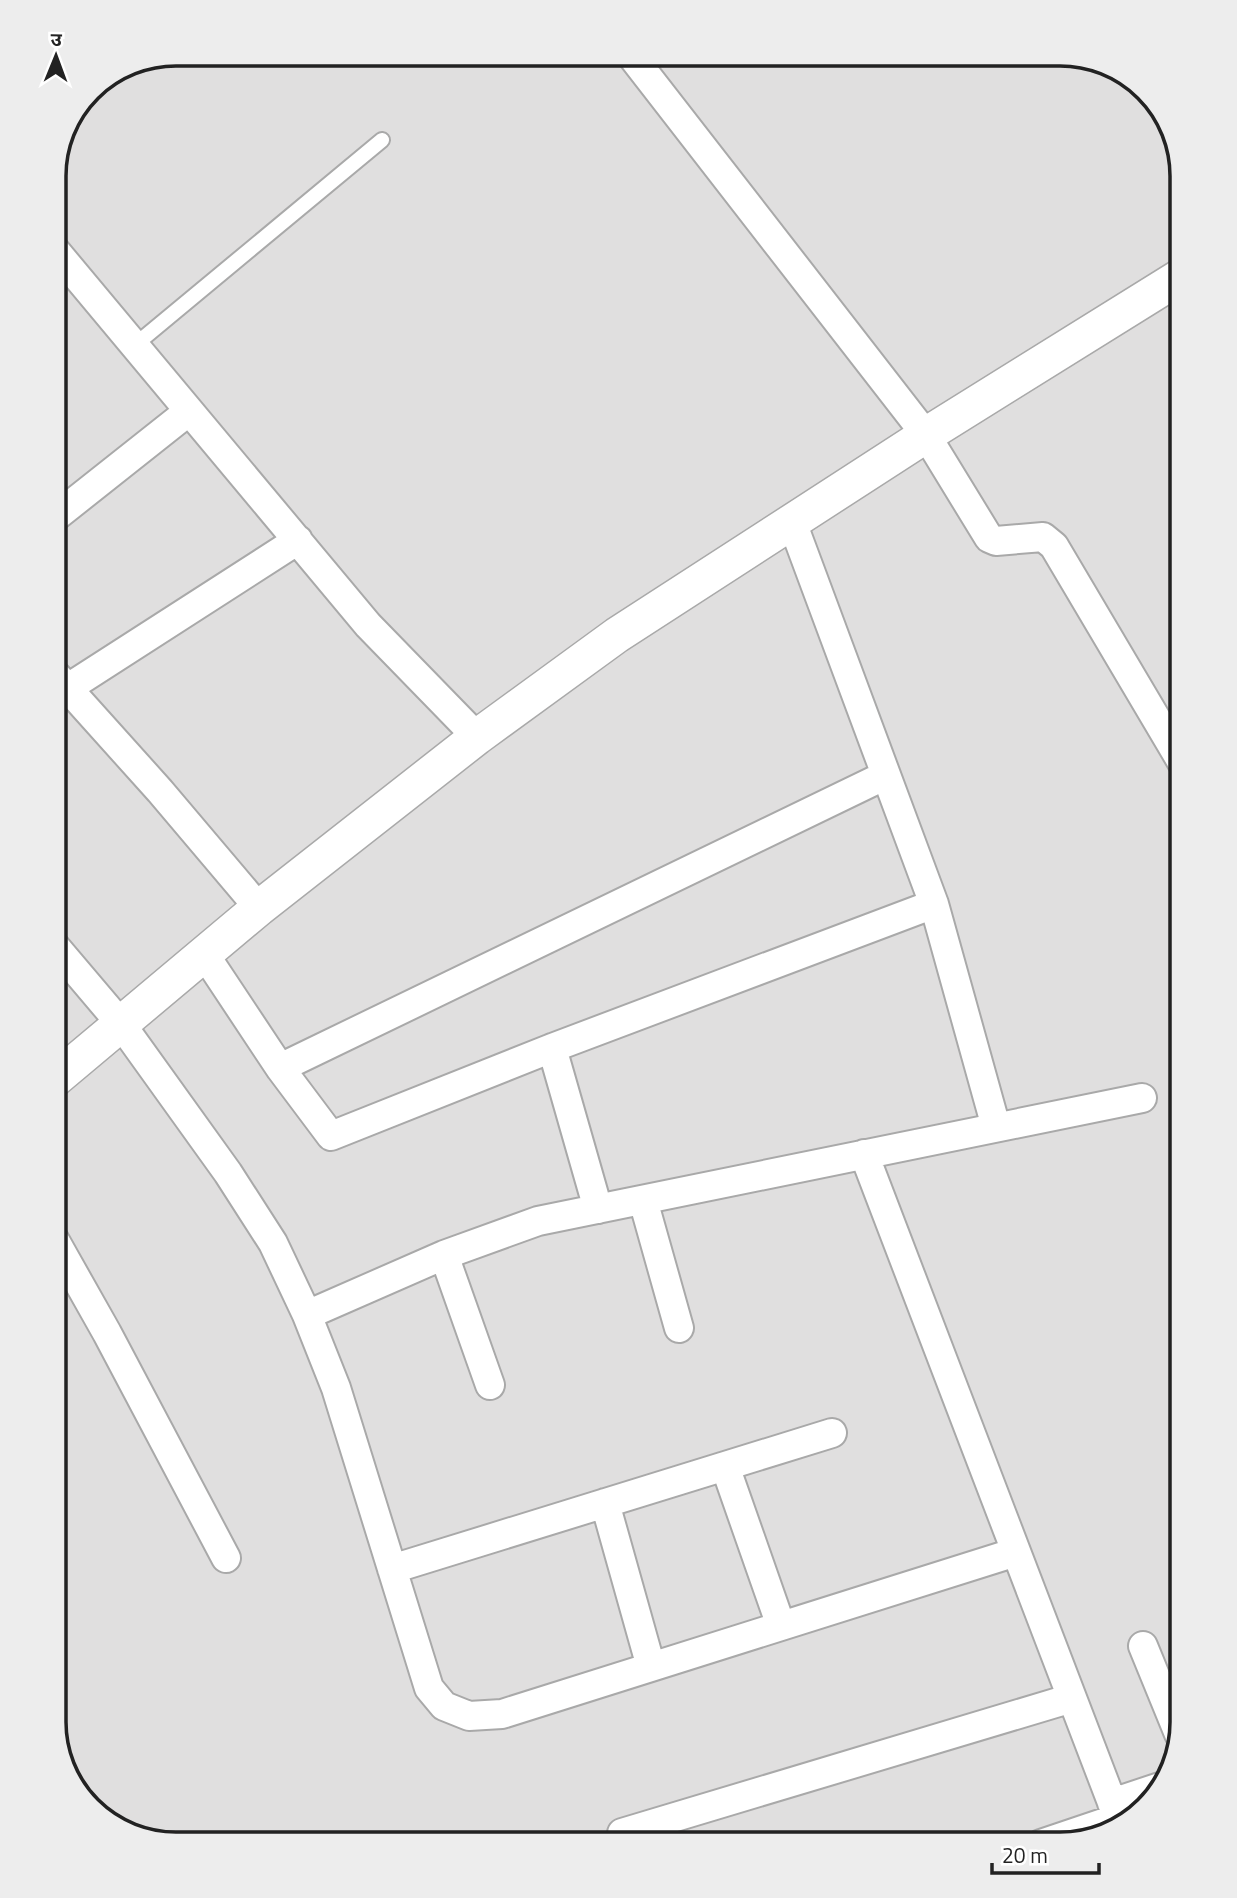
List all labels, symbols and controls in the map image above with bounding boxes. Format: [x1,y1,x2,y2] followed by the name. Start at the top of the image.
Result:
[21,21,91,91] north arrow
[50,24,63,53] text: उ
[992,1832,1099,1876] scale bar
[1002,1839,1048,1871] text: 20 m

